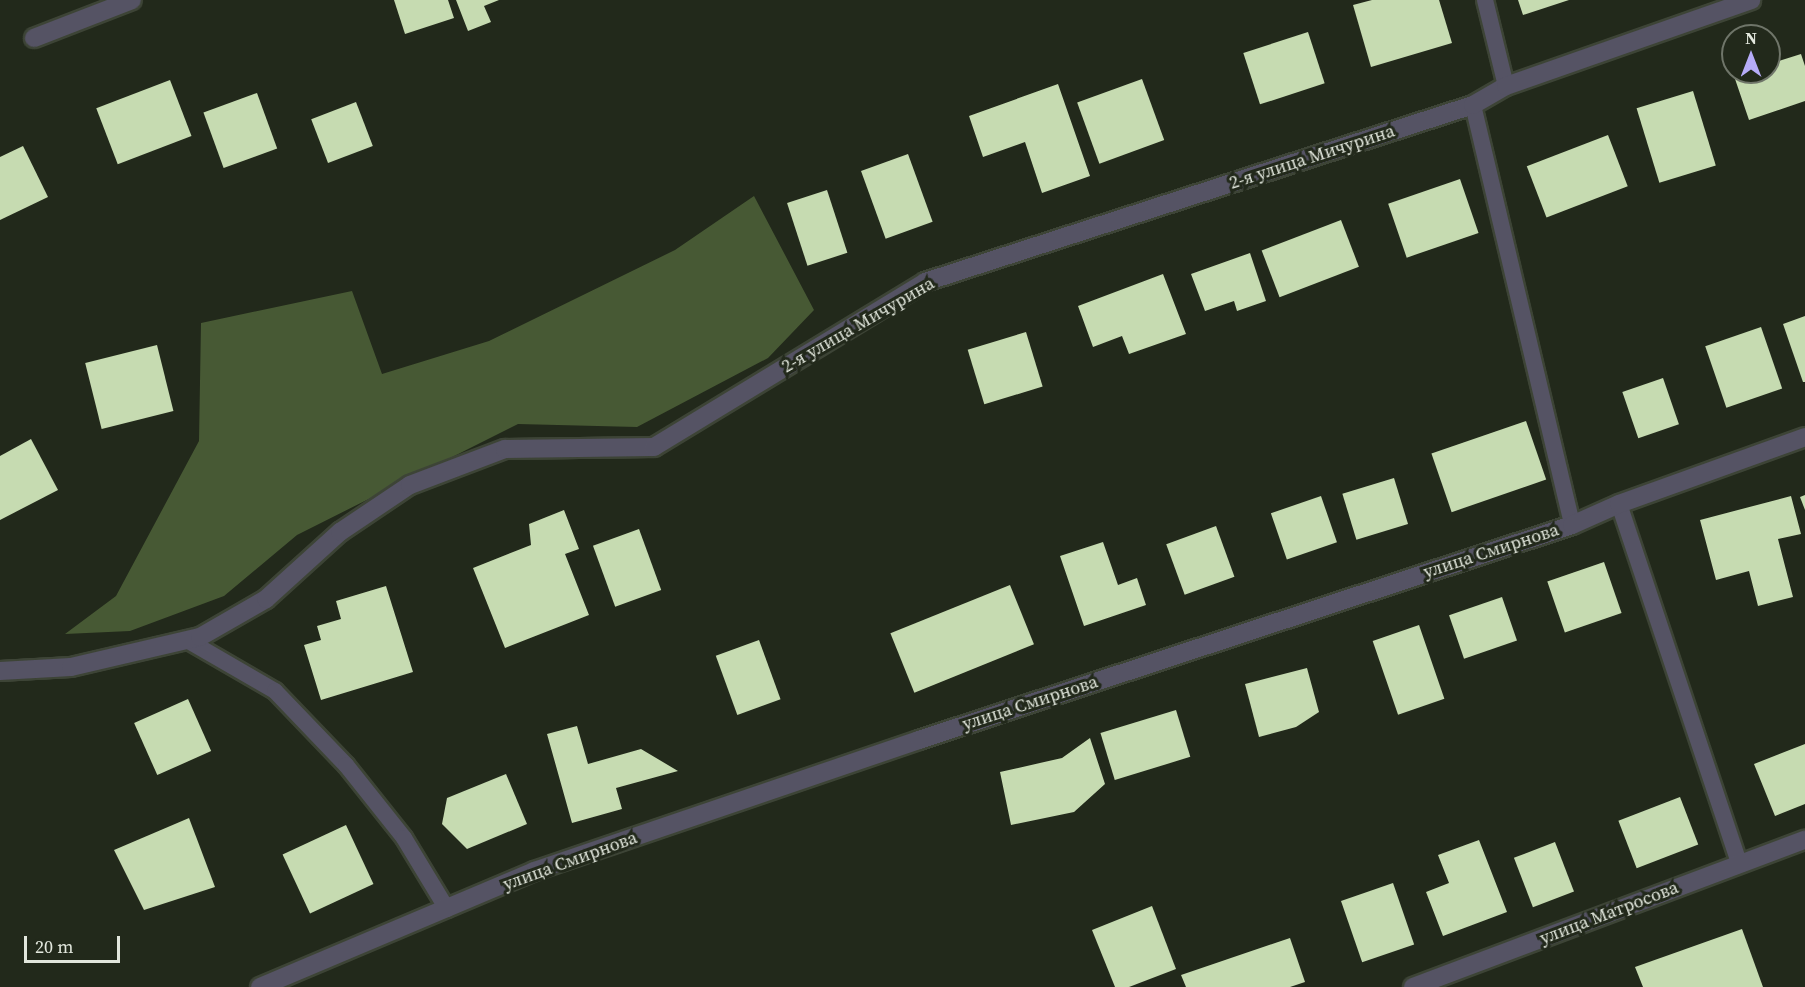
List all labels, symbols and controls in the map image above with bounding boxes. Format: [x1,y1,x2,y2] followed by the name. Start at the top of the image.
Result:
[1721,24,1781,84] north arrow
[1745,27,1757,49] text: N
[1227,120,1397,194] street label: 2-я улица Мичурина
[778,273,938,377] street label: 2-я улица Мичурина
[1421,519,1561,583] street label: улица Смирнова
[960,671,1100,735] street label: улица Смирнова
[500,827,640,895] street label: улица Смирнова
[1537,877,1681,949] street label: улица Матросова
[27,924,123,962] scale bar
[35,934,73,959] text: 20 m

